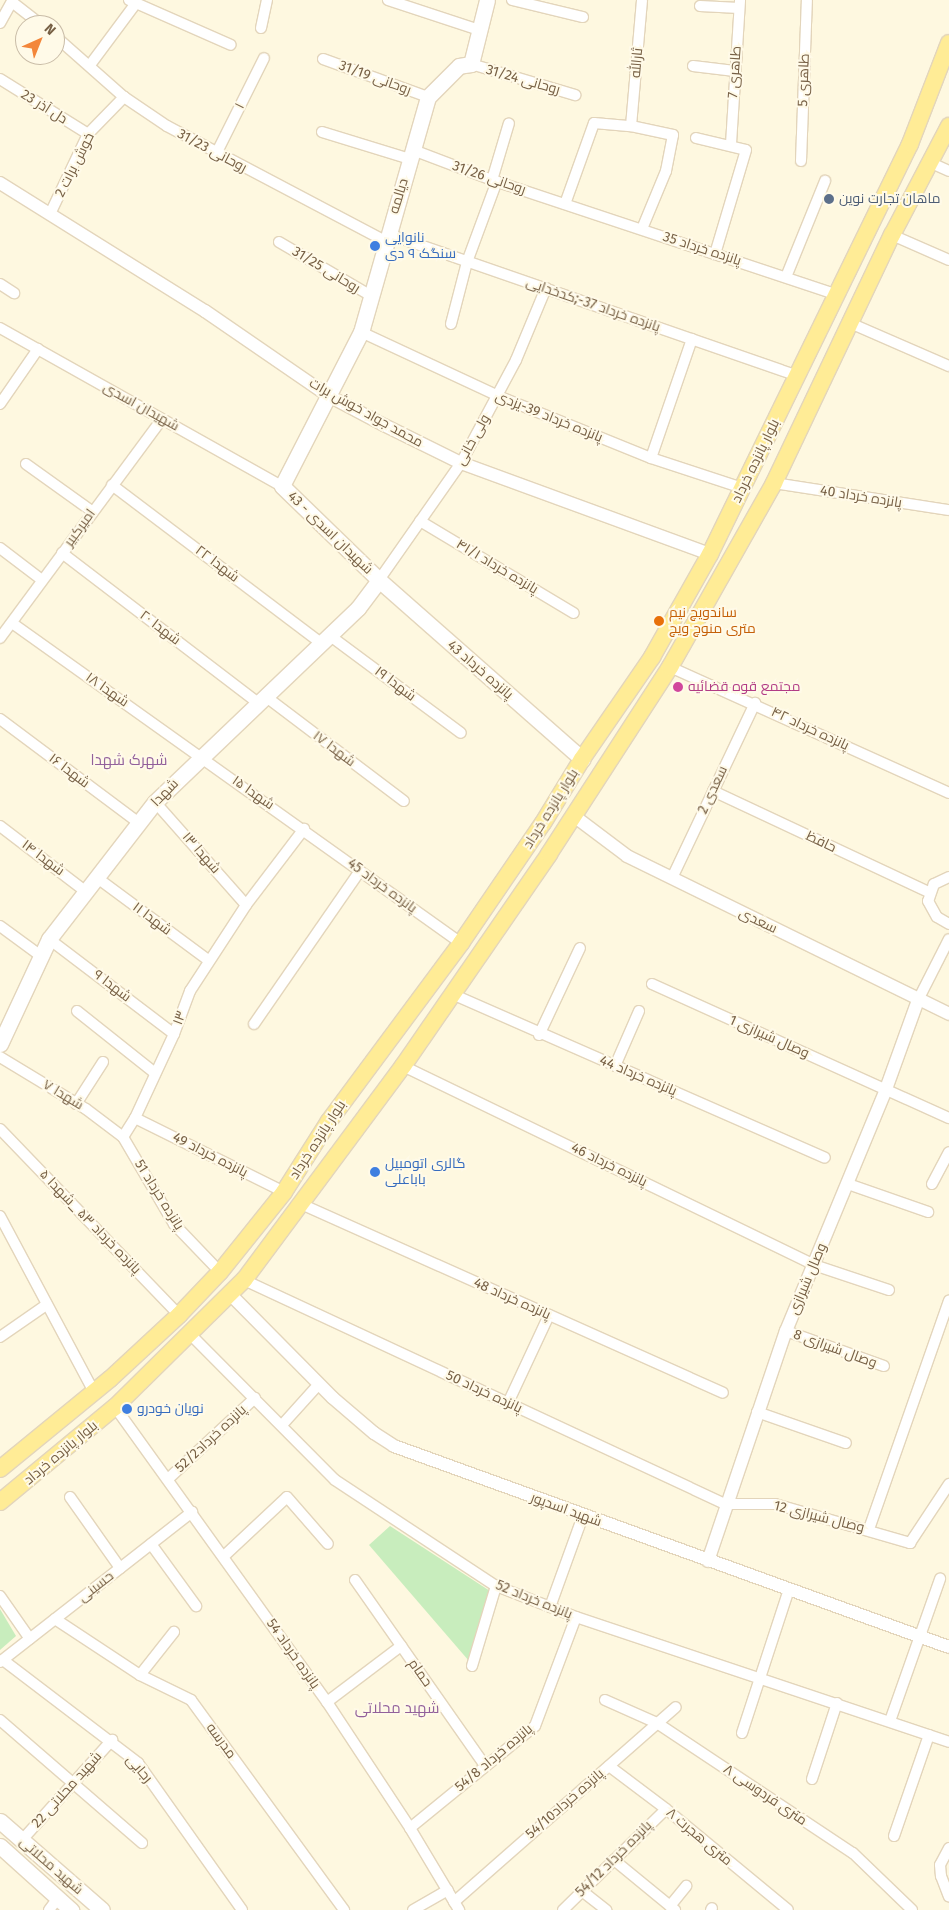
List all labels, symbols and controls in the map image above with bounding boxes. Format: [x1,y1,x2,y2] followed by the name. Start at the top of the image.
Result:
[15,15,65,65] north arrow
[41,20,59,39] text: N
[725,45,745,99] street label: طاهری 7
[627,47,647,79] street label: ثارالله
[795,53,813,107] street label: طاهری 5
[337,57,413,99] street label: روحانی 31/19
[484,61,562,99] street label: روحانی 31/24
[18,86,70,128] street label: دل آذر 23
[232,100,248,112] street label: ۱
[174,126,250,176] street label: روحانی 31/23
[52,130,98,200] street label: خوش برات 2
[450,158,528,198] street label: روحانی 31/26
[386,176,412,216] street label: دیالمه
[839,191,941,207] place label: ماهان تجارت نوین
[823,193,835,205] marker: ماهان تجارت نوین
[661,228,743,270] street label: پانزده خرداد 35
[385,230,456,262] place label: نانوایی سنگک ۹ دی
[369,240,381,252] marker: نانوایی سنگک ۹ دی
[289,243,363,297] street label: روحانی 31/25
[524,274,662,336] street label: پانزده خرداد 37-;کدخدایی
[306,375,426,451] street label: محمد جواد خوش برات
[100,379,182,435] street label: شهیدان اسدی
[493,388,605,446] street label: پانزده خرداد 39-یزدی
[452,412,494,468] street label: ولی خانی
[729,416,783,506] street label: بلوار پانزده خرداد
[819,482,903,512] street label: پانزده خرداد 40
[284,488,376,578] street label: شهیدان اسدی - 43
[61,506,99,550] street label: امیرکبیر
[453,536,541,598] street label: پانزده خرداد ۴۱/۱
[192,542,242,586] street label: شهدا ۲۲
[669,605,756,638] place label: ساندویچ نیم متری منوچ ویچ
[136,607,184,649] street label: شهدا ۲۰
[653,615,665,627] marker: ساندویچ نیم متری منوچ ویچ
[444,637,516,703] street label: پانزده خرداد 43
[371,663,419,705] street label: شهدا ۱۹
[82,669,132,711] street label: شهدا ۱۸
[688,679,801,695] place label: مجتمع قوه قضائیه
[672,681,684,693] marker: مجتمع قوه قضائیه
[768,704,852,754] street label: پانزده خرداد ۴۲
[309,728,359,770] street label: شهدا ۱۷
[45,750,93,792] street label: شهدا ۱۶
[91,752,167,770] district label: شهرک شهدا
[695,763,731,817] street label: سعدی 2
[520,766,582,852] street label: بلوار پانزده خرداد
[229,772,277,814] street label: شهدا ۱۵
[148,776,182,810] street label: شهدا
[803,828,839,856] street label: حافظ
[178,829,224,877] street label: شهدا ۱۳
[18,836,68,880] street label: شهدا ۱۴
[344,855,420,917] street label: پانزده خرداد 45
[129,899,175,939] street label: شهدا ۱۱
[736,905,780,937] street label: سعدی
[90,966,134,1006] street label: شهدا ۹
[170,1009,190,1027] street label: ۱۳
[726,1012,812,1062] street label: وصال شیرازی 1
[597,1052,679,1100] street label: پانزده خرداد 44
[40,1076,86,1114] street label: شهدا ۷
[286,1097,350,1183] street label: بلوار پانزده خرداد
[170,1129,250,1181] street label: پانزده خرداد 49
[568,1139,650,1191] street label: پانزده خرداد 46
[385,1156,465,1188] place label: گالری اتومبیل باباعلی
[131,1157,187,1233] street label: پانزده خرداد 51
[36,1166,144,1278] street label: پانزده خرداد ۵۳ _شهدا ۵
[369,1166,381,1178] marker: گالری اتومبیل باباعلی
[785,1241,831,1317] street label: وصال شیرازی
[471,1275,553,1323] street label: پانزده خرداد 48
[791,1326,879,1372] street label: وصال شیرازی 8
[443,1367,525,1417] street label: پانزده خرداد 50
[137,1401,204,1417] place label: نویان خودرو
[172,1402,250,1476] street label: پانزده خرداد52/2
[121,1403,133,1415] marker: نویان خودرو
[21,1417,101,1489] street label: بلوار پانزده خرداد
[528,1489,604,1531] street label: شهید اسدپور
[772,1498,866,1536] street label: وصال شیرازی 12
[75,1568,117,1606] street label: حسینی
[493,1577,575,1623] street label: پانزده خرداد 52
[263,1616,323,1692] street label: پانزده خرداد 54
[404,1656,436,1690] street label: حمام
[355,1700,439,1718] district label: شهید محلاتی
[202,1720,240,1762] street label: مدرسه
[452,1721,536,1795] street label: پانزده خرداد 54/8
[28,1748,106,1832] street label: شهید محلاتی 22
[122,1752,156,1786] street label: رجایی
[720,1761,810,1829] street label: ۸ متری فردوسی
[522,1765,608,1843] street label: پانزده خرداد54/10
[663,1805,735,1869] street label: ۸ متری هجرت
[572,1817,656,1901] street label: پانزده خرداد 54/12
[16,1834,86,1898] street label: شهید محلاتی

